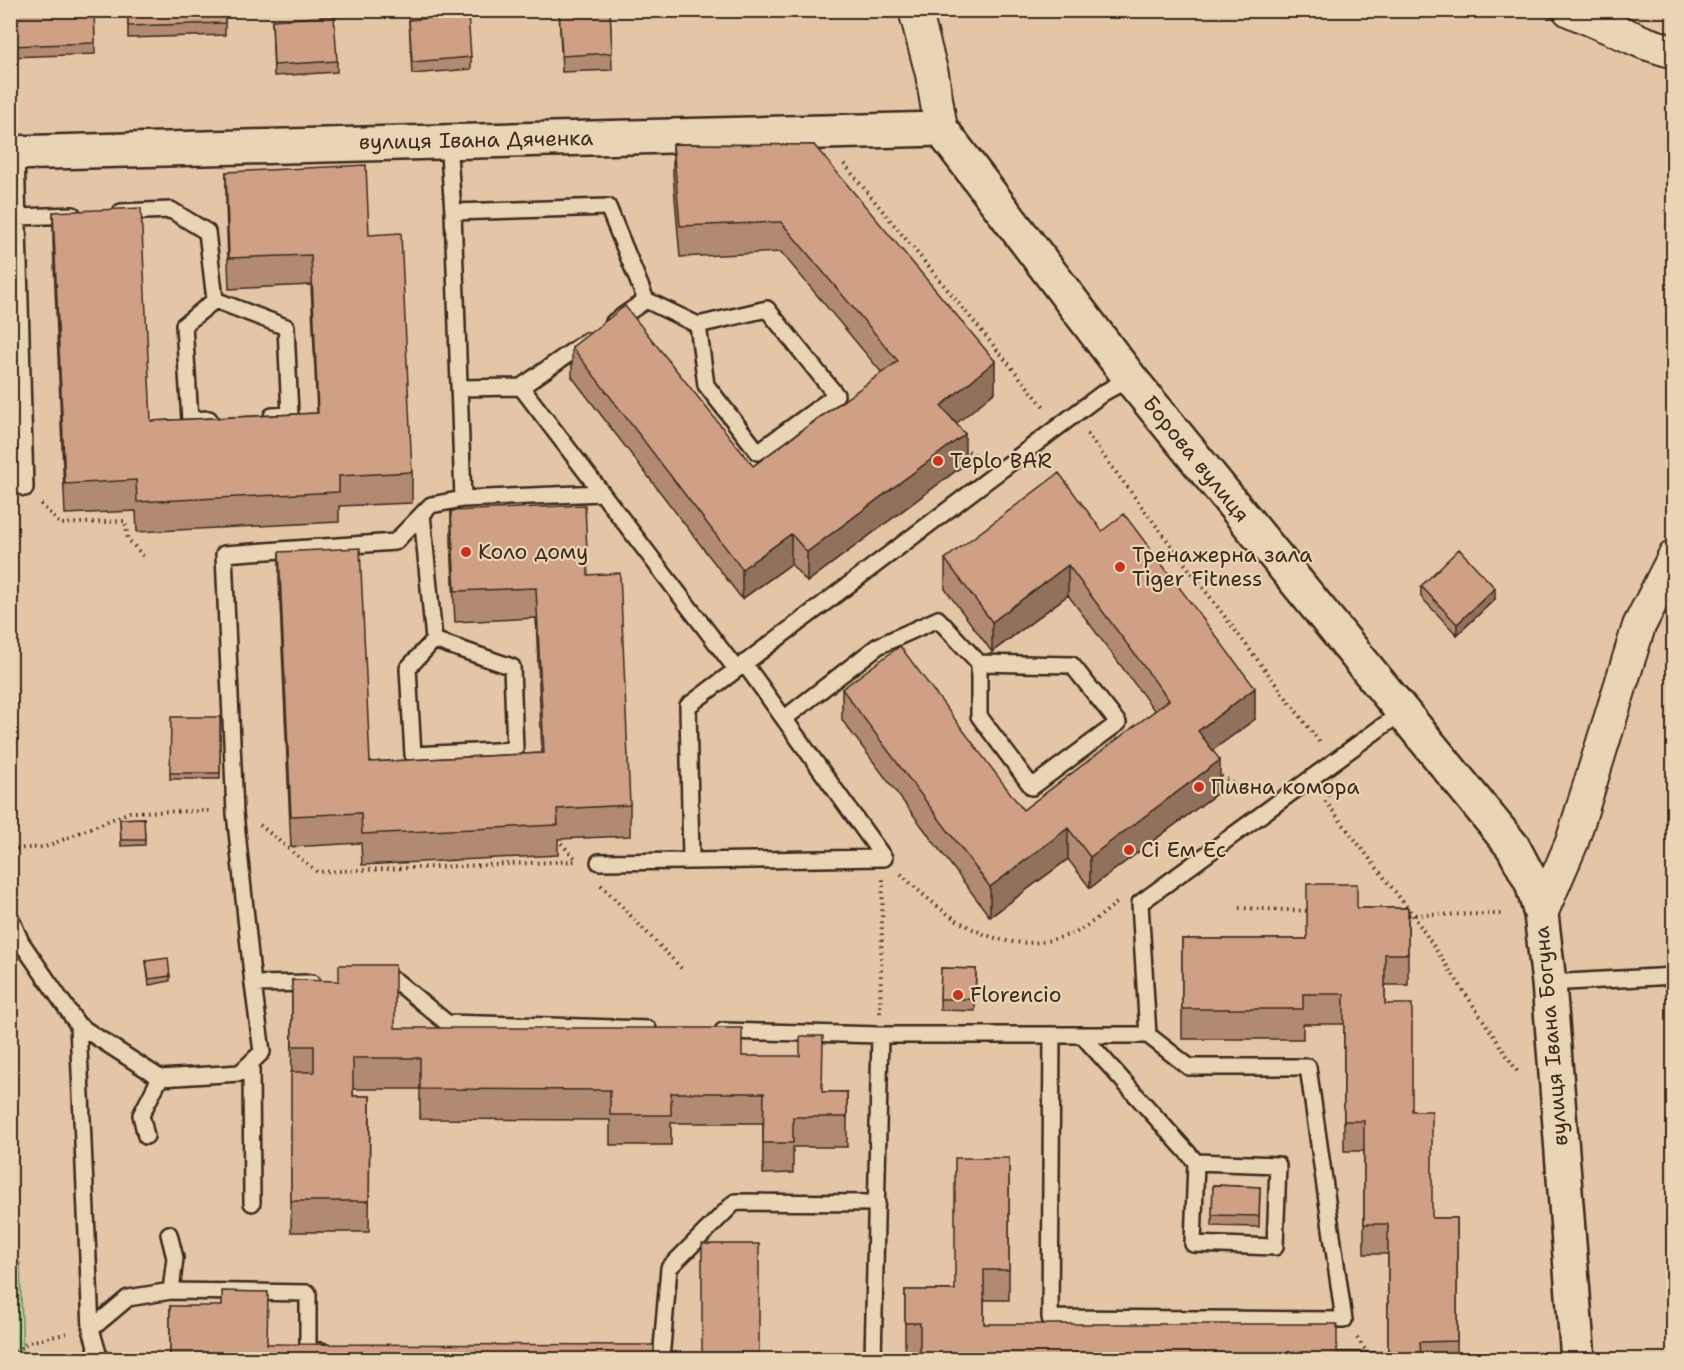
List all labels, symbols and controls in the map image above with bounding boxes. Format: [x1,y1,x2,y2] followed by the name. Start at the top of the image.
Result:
[359,124,593,156] street label: вулиця Івана Дяченка
[1136,390,1256,528] street label: Борова вулиця
[950,447,1052,475] place label: Teplo BAR
[931,454,945,468] marker: Teplo BAR
[478,538,588,566] place label: Коло дому
[1132,541,1312,593] place label: Тренажерна зала Tiger Fitness
[459,545,473,559] marker: Коло дому
[1113,560,1127,574] marker: Тренажерна зала Tiger Fitness
[1211,773,1360,801] place label: Пивна комора
[1192,780,1206,794] marker: Пивна комора
[1141,836,1226,864] place label: Сі Ем Ес
[1122,843,1136,857] marker: Сі Ем Ес
[1527,925,1575,1147] street label: вулиця Івана Богуна
[970,981,1061,1009] place label: Florencio
[951,988,965,1002] marker: Florencio

